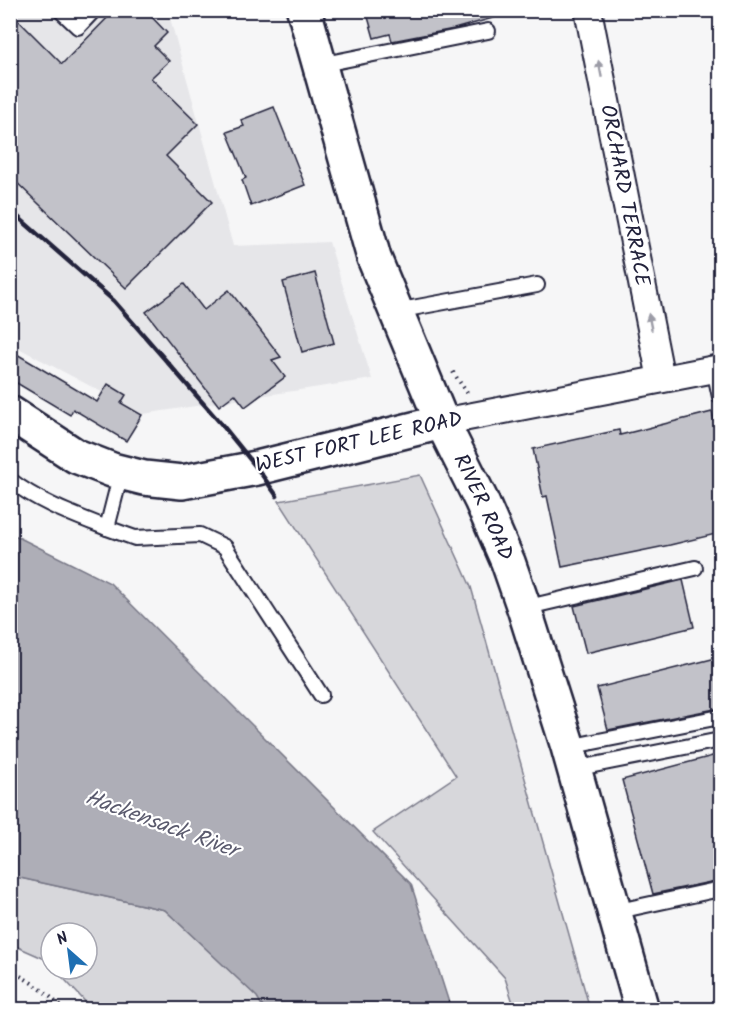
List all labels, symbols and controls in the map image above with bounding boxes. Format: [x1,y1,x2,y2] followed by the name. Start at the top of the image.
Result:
[595,59,604,78] one-way arrow
[591,102,659,290] street label: ORCHARD TERRACE
[645,312,654,331] one-way arrow
[252,403,466,483] street label: WEST FORT LEE ROAD
[444,448,522,566] street label: RIVER ROAD
[80,781,247,870] water label: Hackensack River
[39,921,99,981] north arrow
[52,926,73,952] text: N

